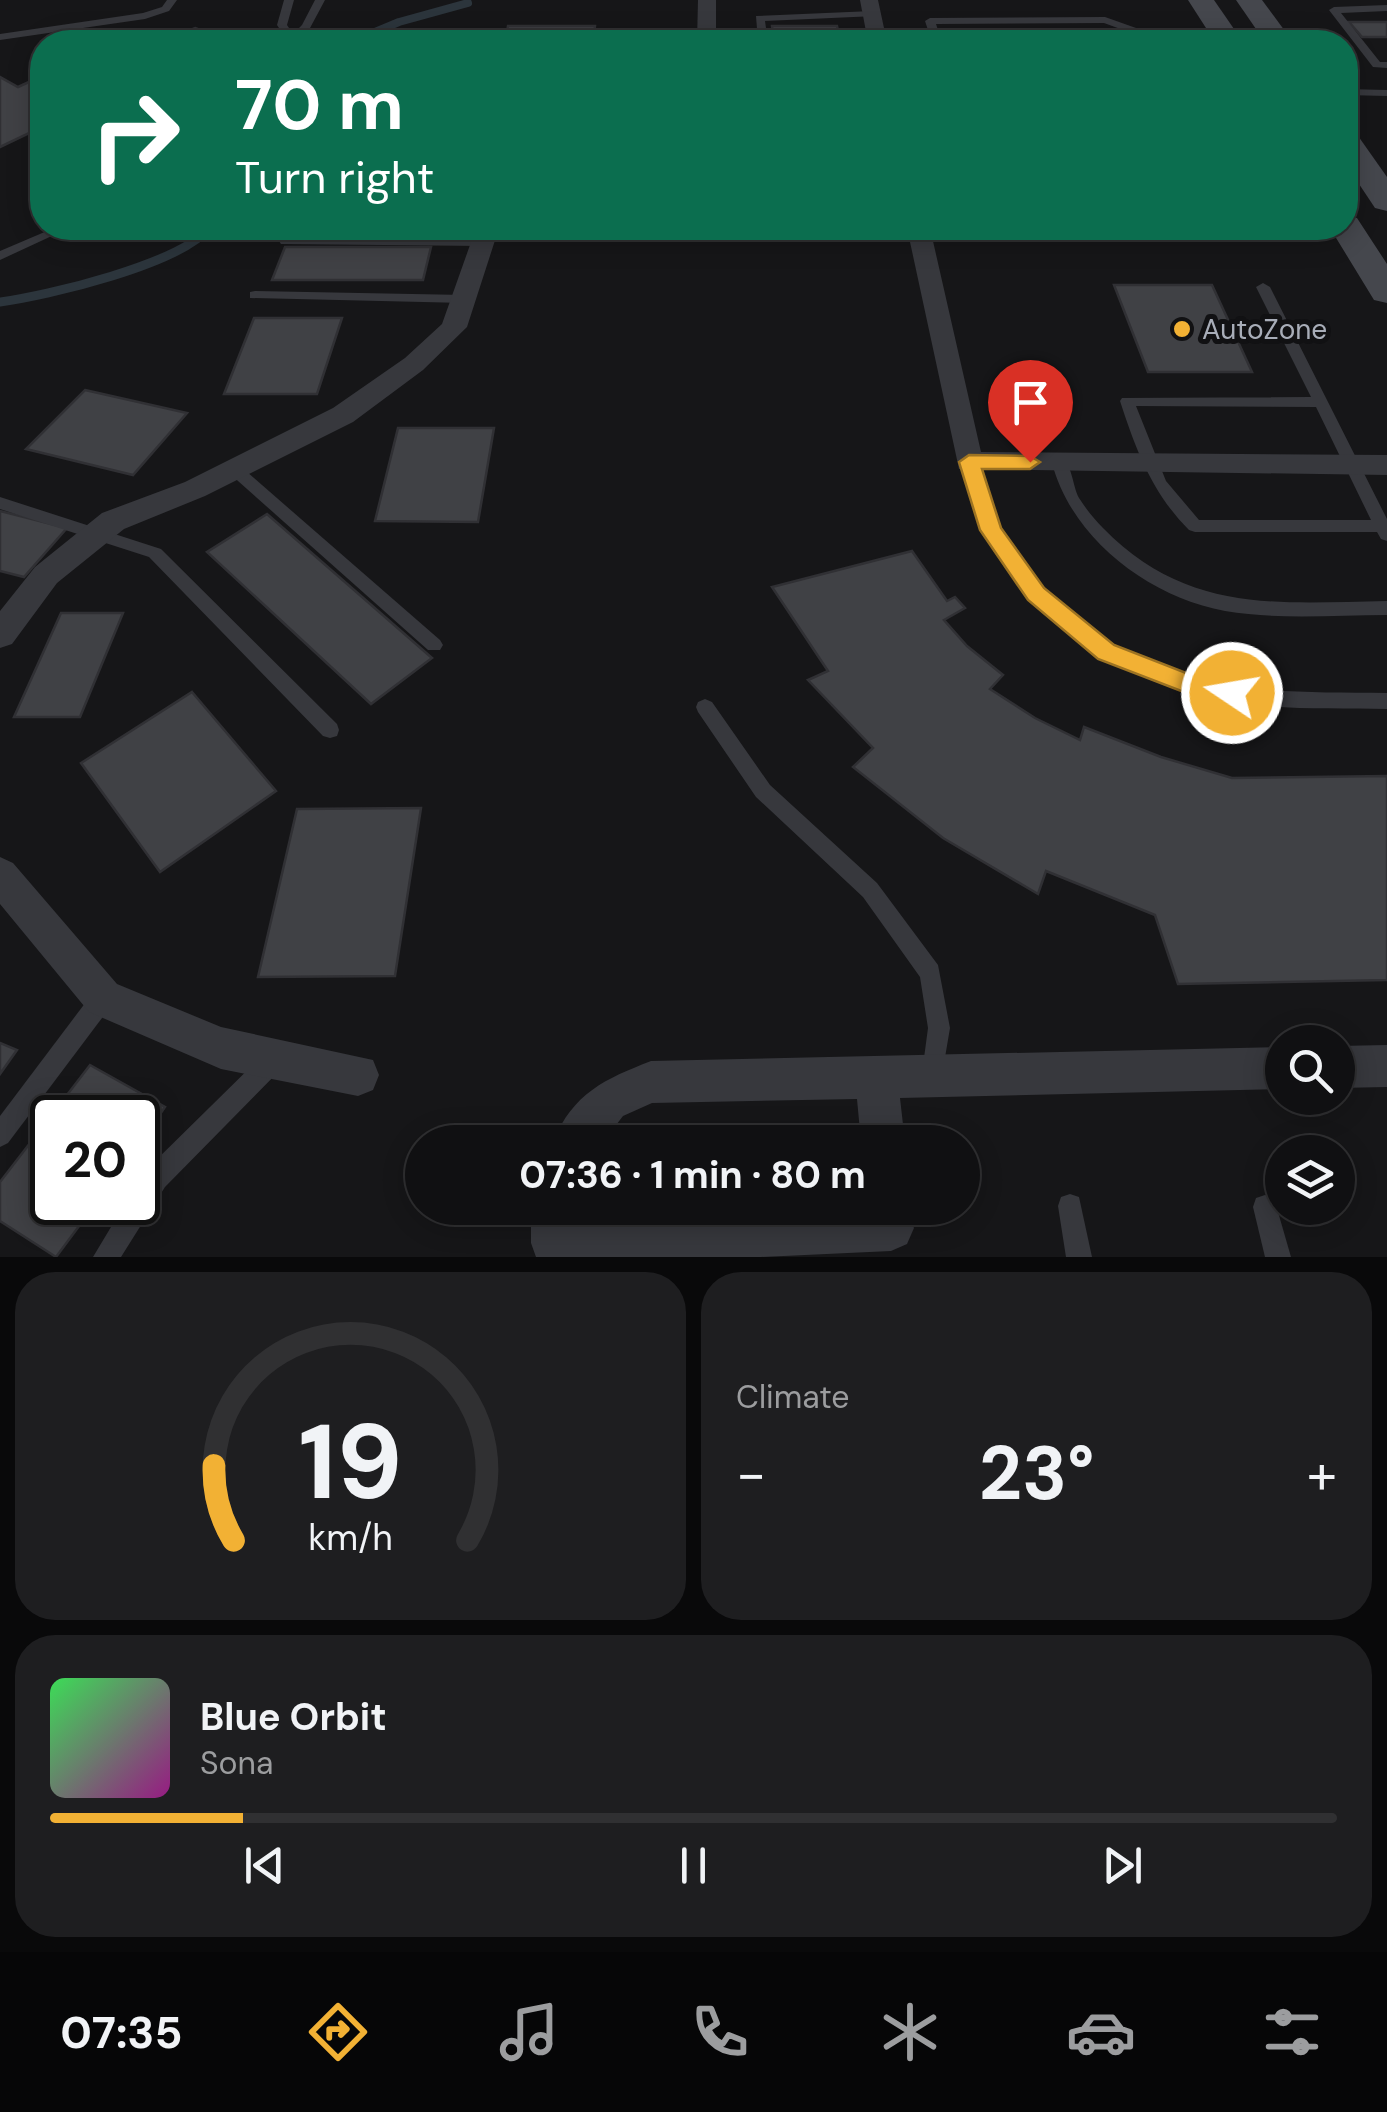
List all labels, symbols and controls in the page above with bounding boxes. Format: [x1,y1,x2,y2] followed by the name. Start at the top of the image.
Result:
[235,60,404,151] text: 70 m
[70,70,200,200] icon: right
[235,148,434,207] text: Turn right
[1202,311,1327,348] place label: AutoZone
[1171,318,1193,340] marker: AutoZone
[988,360,1073,463] pin
[1003,375,1058,430] icon: arrive
[1180,641,1284,745] position arrow
[1265,1025,1355,1225] map controls
[1265,1025,1355,1115] button: search
[30,1095,160,1225] speed limit sign: 20
[1265,1135,1355,1225] button: layers
[519,1150,866,1200] text: 07:36 · 1 min · 80 m
[736,1376,850,1418] text: Climate
[299,1395,402,1530] text: 19
[979,1425,1094,1522] text: 23°
[736,1438,766,1510] text: −
[1307,1438,1337,1510] text: +
[308,1515,393,1561] text: km/h
[200,1692,387,1742] text: Blue Orbit
[200,1742,273,1784] text: Sona
[237,1838,292,1893] icon: previous
[666,1838,721,1893] icon: pause
[1095,1838,1150,1893] icon: next
[303,1997,373,2067] icon: directions
[494,1997,564,2067] icon: music
[685,1997,755,2067] icon: phone
[875,1997,945,2067] icon: climate
[1066,1997,1136,2067] icon: car
[1257,1997,1327,2067] icon: filters
[60,2003,182,2062] text: 07:35

